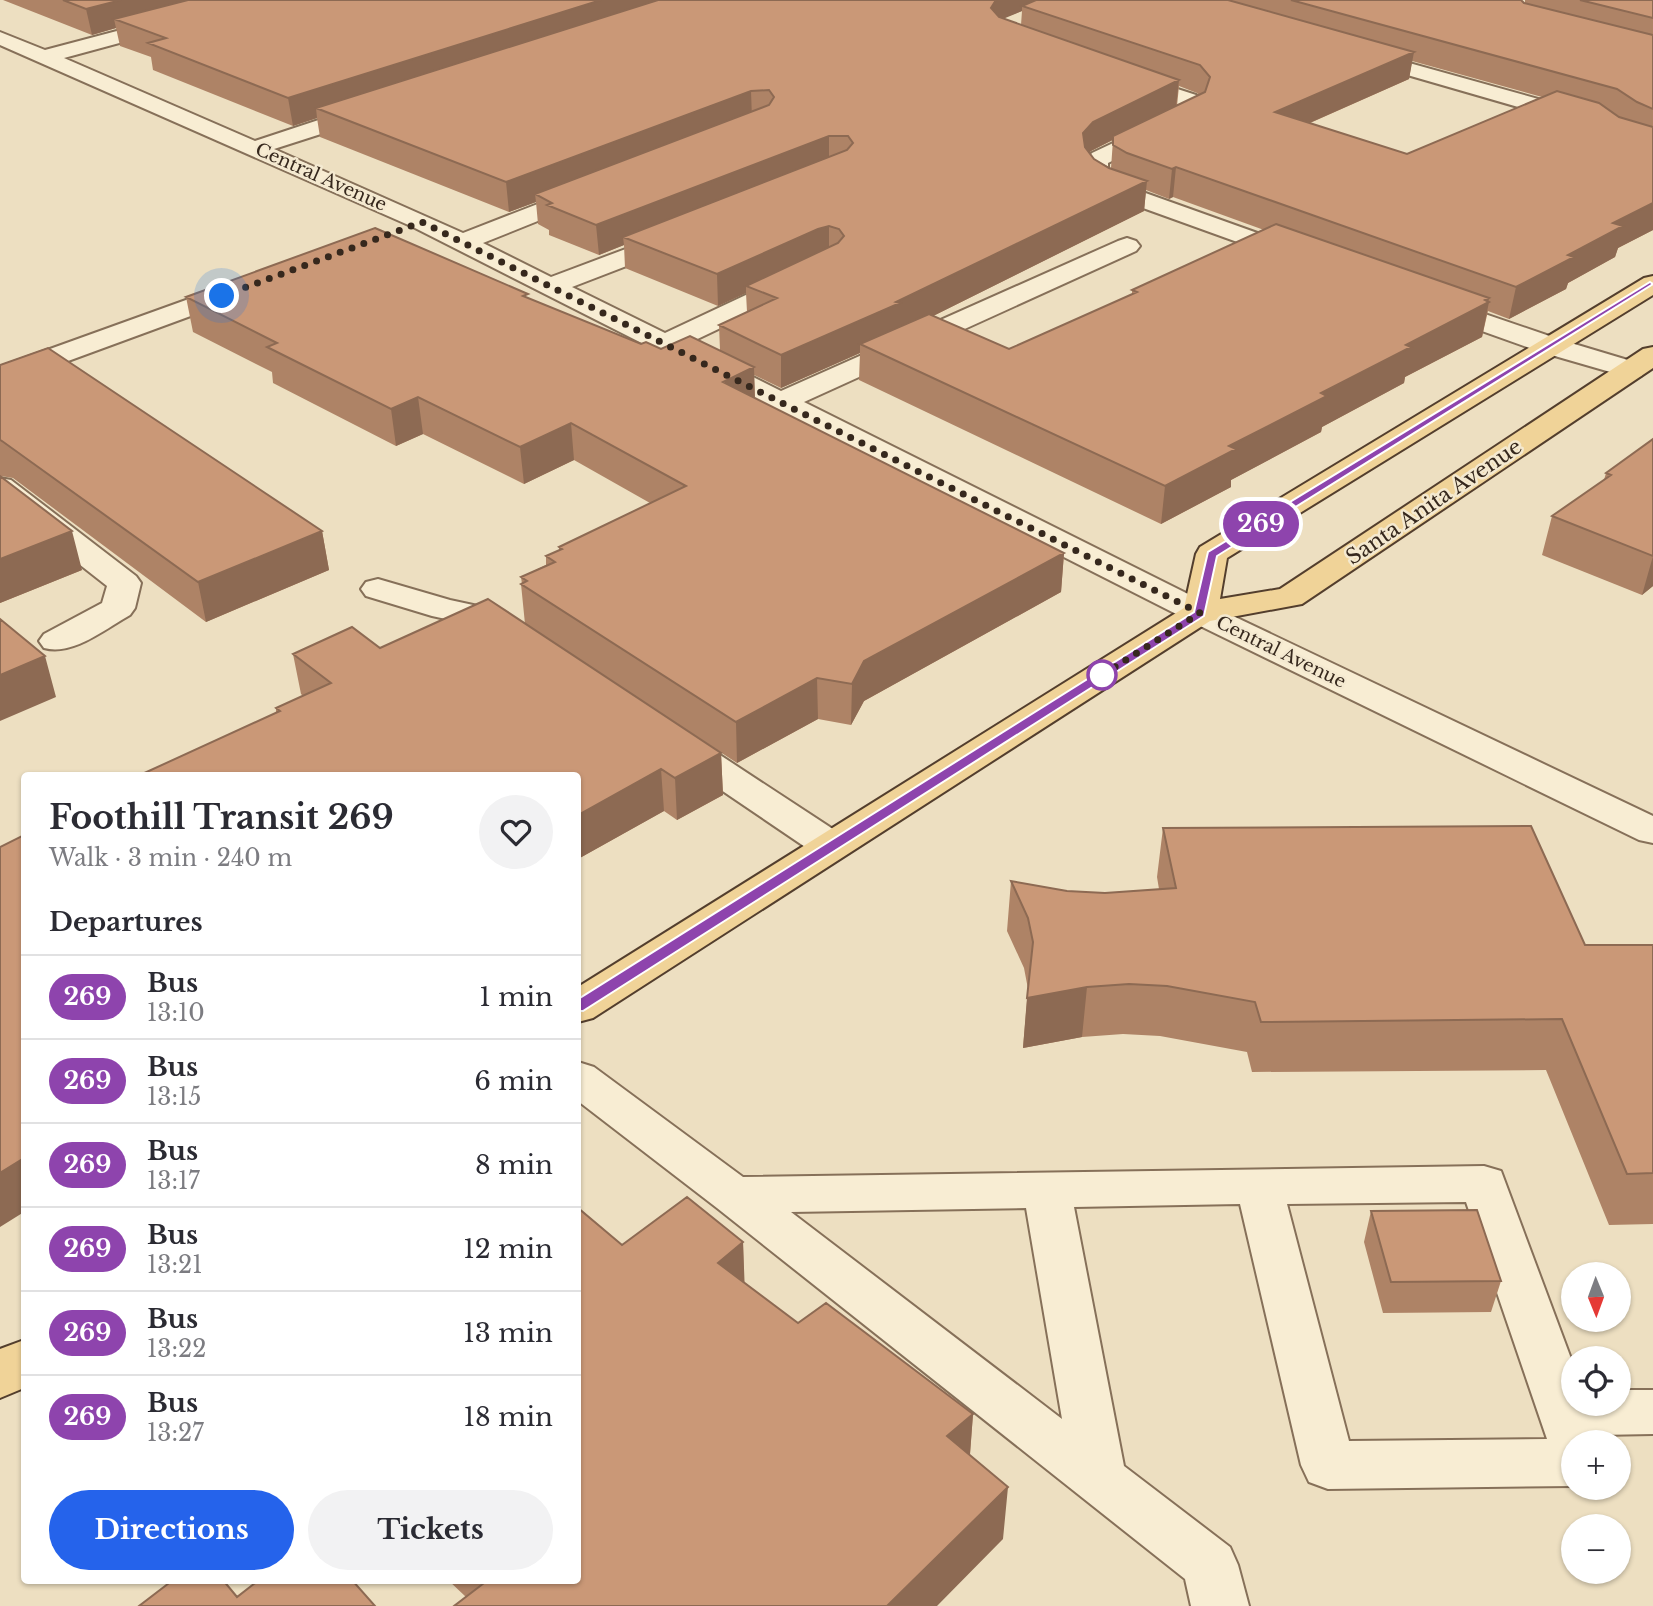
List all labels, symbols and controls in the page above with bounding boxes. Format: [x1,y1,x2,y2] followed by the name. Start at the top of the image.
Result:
[252,138,390,216] street label: Central Avenue
[204,278,239,313] your location
[1341,433,1527,571] street label: Santa Anita Avenue
[1221,501,1301,547] line badge: 269
[1237,509,1285,538] text: 269
[1213,611,1349,693] street label: Central Avenue
[1087,660,1117,690] unlabelled marker
[479,795,553,869] button: heart
[49,797,394,838] text: Foothill Transit 269
[49,844,292,872] text: Walk · 3 min · 240 m
[49,906,203,938] text: Departures
[147,967,198,999] text: Bus
[479,981,553,1013] text: 1 min
[64,982,111,1011] text: 269
[147,999,205,1027] text: 13:10
[147,1051,198,1083] text: Bus
[474,1065,553,1097] text: 6 min
[64,1066,111,1095] text: 269
[147,1083,201,1111] text: 13:15
[147,1135,198,1167] text: Bus
[475,1149,553,1181] text: 8 min
[64,1150,111,1179] text: 269
[147,1167,200,1195] text: 13:17
[147,1219,198,1251] text: Bus
[463,1233,553,1265] text: 12 min
[64,1234,111,1263] text: 269
[147,1251,202,1279] text: 13:21
[1561,1262,1631,1332] north arrow
[1561,1262,1631,1584] map controls
[147,1303,198,1335] text: Bus
[463,1317,553,1349] text: 13 min
[64,1318,111,1347] text: 269
[147,1335,206,1363] text: 13:22
[1561,1346,1631,1416] button: locate
[147,1387,198,1419] text: Bus
[464,1401,553,1433] text: 18 min
[64,1402,111,1431] text: 269
[147,1419,204,1447] text: 13:27
[1561,1430,1631,1500] button: +
[49,1490,294,1570] button: Directions
[308,1490,553,1570] button: Tickets
[1561,1514,1631,1584] button: −

